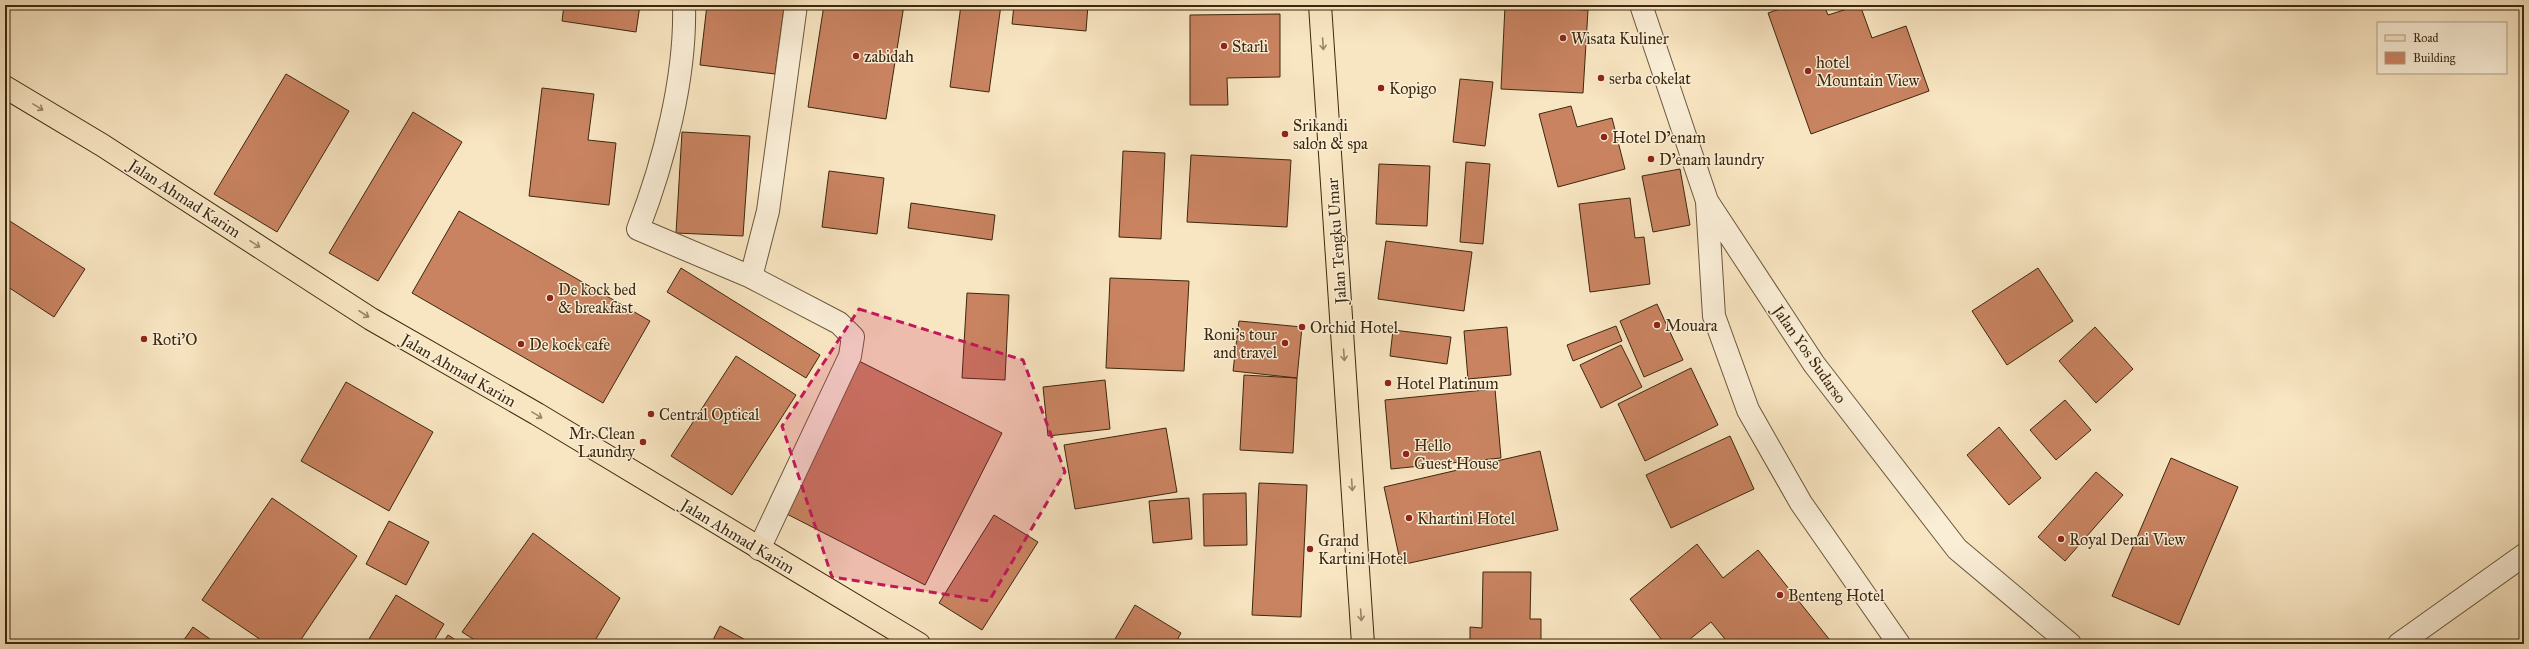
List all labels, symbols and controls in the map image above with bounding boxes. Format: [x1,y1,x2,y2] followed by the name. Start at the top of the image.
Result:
[2377,22,2507,74] legend
[1571,29,1669,48] place label: Wisata Kuliner
[2413,31,2439,45] text: Road
[1558,33,1568,43] marker: Wisata Kuliner
[1232,37,1269,56] place label: Starli
[1319,37,1327,50] one-way arrow
[1219,41,1229,51] marker: Starli
[864,47,914,66] place label: zabidah
[851,51,861,61] marker: zabidah
[2413,51,2456,66] text: Building
[1816,53,1920,90] place label: hotel Mountain View
[1803,66,1813,76] marker: hotel Mountain View
[1609,69,1691,88] place label: serba cokelat
[1596,73,1606,83] marker: serba cokelat
[1389,79,1436,99] place label: Kopigo
[1376,83,1386,93] marker: Kopigo
[32,103,44,111] one-way arrow
[1293,116,1368,153] place label: Srikandi salon & spa
[1612,128,1706,147] place label: Hotel D'enam
[1280,129,1290,139] marker: Srikandi salon & spa
[1599,132,1609,142] marker: Hotel D'enam
[1659,150,1765,169] place label: D'enam laundry
[123,154,245,243] street label: Jalan Ahmad Karim
[1646,154,1656,164] marker: D'enam laundry
[1323,177,1352,307] street label: Jalan Tengku Umar
[249,240,260,248] one-way arrow
[558,280,636,317] place label: De kock bed & breakfast
[545,293,555,303] marker: De kock bed & breakfast
[1767,300,1850,407] street label: Jalan Yos Sudarso
[358,311,370,319] one-way arrow
[1665,316,1718,335] place label: Mouara
[1310,318,1399,337] place label: Orchid Hotel
[1652,320,1662,330] marker: Mouara
[1297,322,1307,332] marker: Orchid Hotel
[1203,325,1278,362] place label: Roni's tour and travel
[396,329,520,412] street label: Jalan Ahmad Karim
[152,330,198,349] place label: Roti'O
[139,334,149,344] marker: Roti'O
[529,335,611,354] place label: De kock cafe
[1280,338,1290,348] marker: Roni's tour and travel
[516,339,526,349] marker: De kock cafe
[1340,348,1347,361] one-way arrow
[1396,374,1499,393] place label: Hotel Platinum
[1383,378,1393,388] marker: Hotel Platinum
[659,405,760,424] place label: Central Optical
[646,409,656,419] marker: Central Optical
[531,411,543,419] one-way arrow
[569,424,635,461] place label: Mr. Clean Laundry
[1414,436,1499,473] place label: Hello Guest House
[638,437,648,447] marker: Mr. Clean Laundry
[1401,449,1411,459] marker: Hello Guest House
[1349,478,1356,491] one-way arrow
[675,494,799,579] street label: Jalan Ahmad Karim
[1417,509,1516,528] place label: Khartini Hotel
[1404,513,1414,523] marker: Khartini Hotel
[2069,530,2186,549] place label: Royal Denai View
[1318,531,1408,568] place label: Grand Kartini Hotel
[2056,534,2066,544] marker: Royal Denai View
[1305,544,1315,554] marker: Grand Kartini Hotel
[1788,586,1885,606] place label: Benteng Hotel
[1775,590,1785,600] marker: Benteng Hotel
[1357,608,1364,621] one-way arrow

